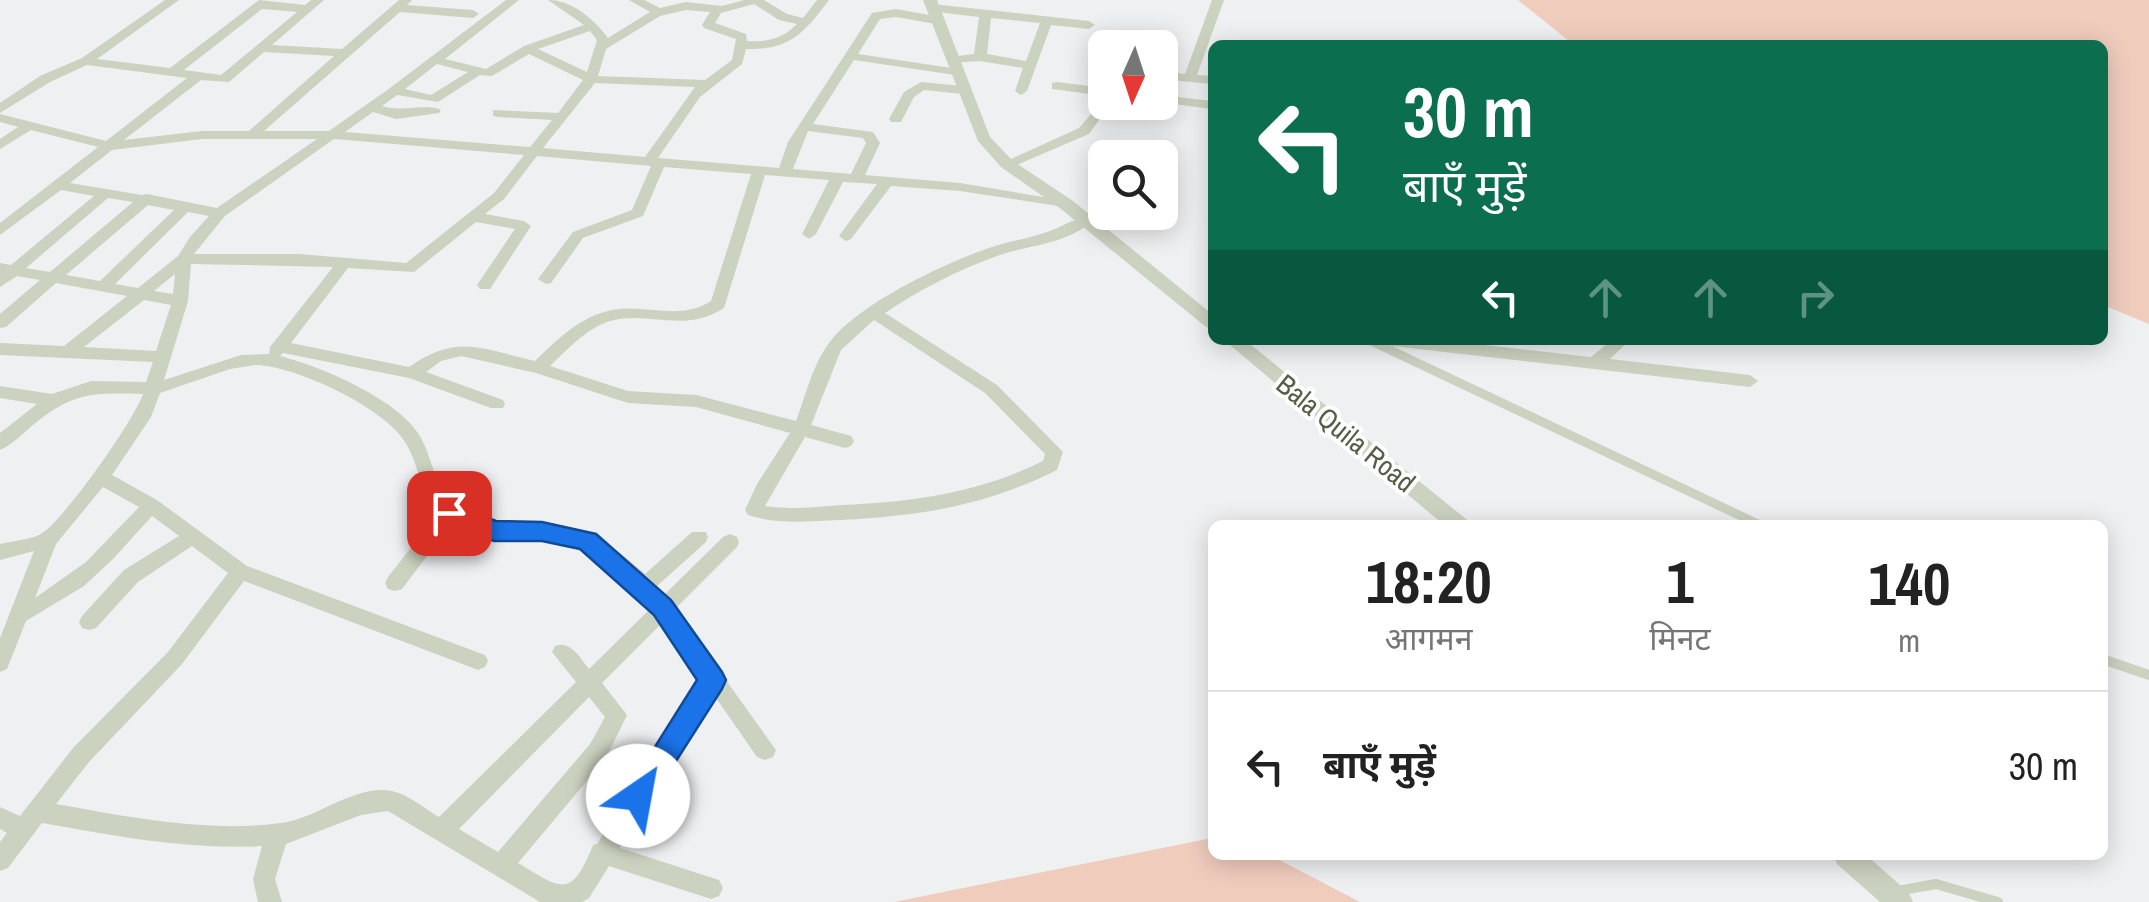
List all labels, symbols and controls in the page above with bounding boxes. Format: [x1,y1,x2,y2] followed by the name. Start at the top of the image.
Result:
[1088,30,1178,120] north arrow
[1088,30,1178,230] map controls
[1403,65,1534,159] text: 30 m
[1238,80,1368,210] icon: left
[1088,140,1178,230] button: search
[1403,155,1526,216] text: बाएँ मुड़ें
[1473,270,1528,325] icon: left
[1578,270,1633,325] icon: ahead
[1683,270,1738,325] icon: ahead
[1788,270,1843,325] icon: right
[1269,365,1423,501] street label: Bala Quila Road
[407,471,492,556] pin
[422,486,477,541] icon: arrive
[1366,541,1492,622] text: 18:20
[1666,541,1694,622] text: 1
[1868,543,1950,624] text: 140
[1385,617,1472,660] text: आगमन
[1649,617,1711,660] text: मिनट
[1898,619,1920,662] text: m
[1238,739,1293,794] icon: left
[1323,739,1436,790] text: बाएँ मुड़ें
[2009,741,2078,792] text: 30 m
[586,744,690,848] position arrow

